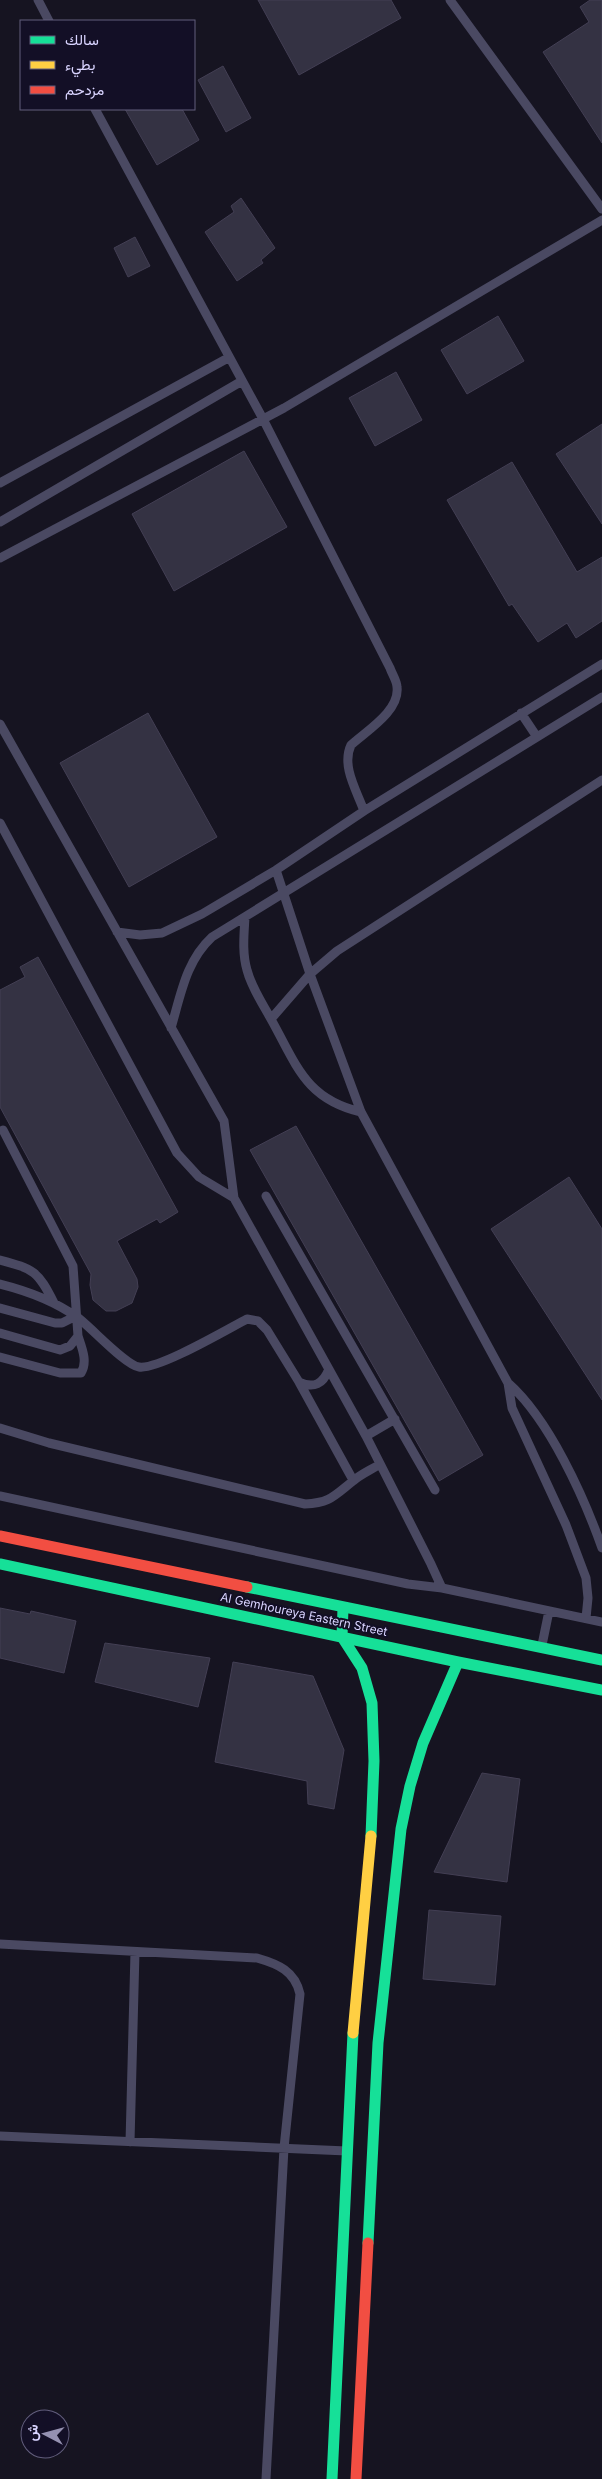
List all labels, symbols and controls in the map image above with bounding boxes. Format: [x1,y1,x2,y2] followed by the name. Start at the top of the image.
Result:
[20,20,195,110] legend
[65,30,99,49] text: سالك
[65,55,95,78] text: بطيء
[65,80,104,100] text: مزدحم
[219,1589,389,1639] street label: Al Gemhoureya Eastern Street
[20,2409,70,2459] north arrow
[22,2423,42,2442] text: ش

